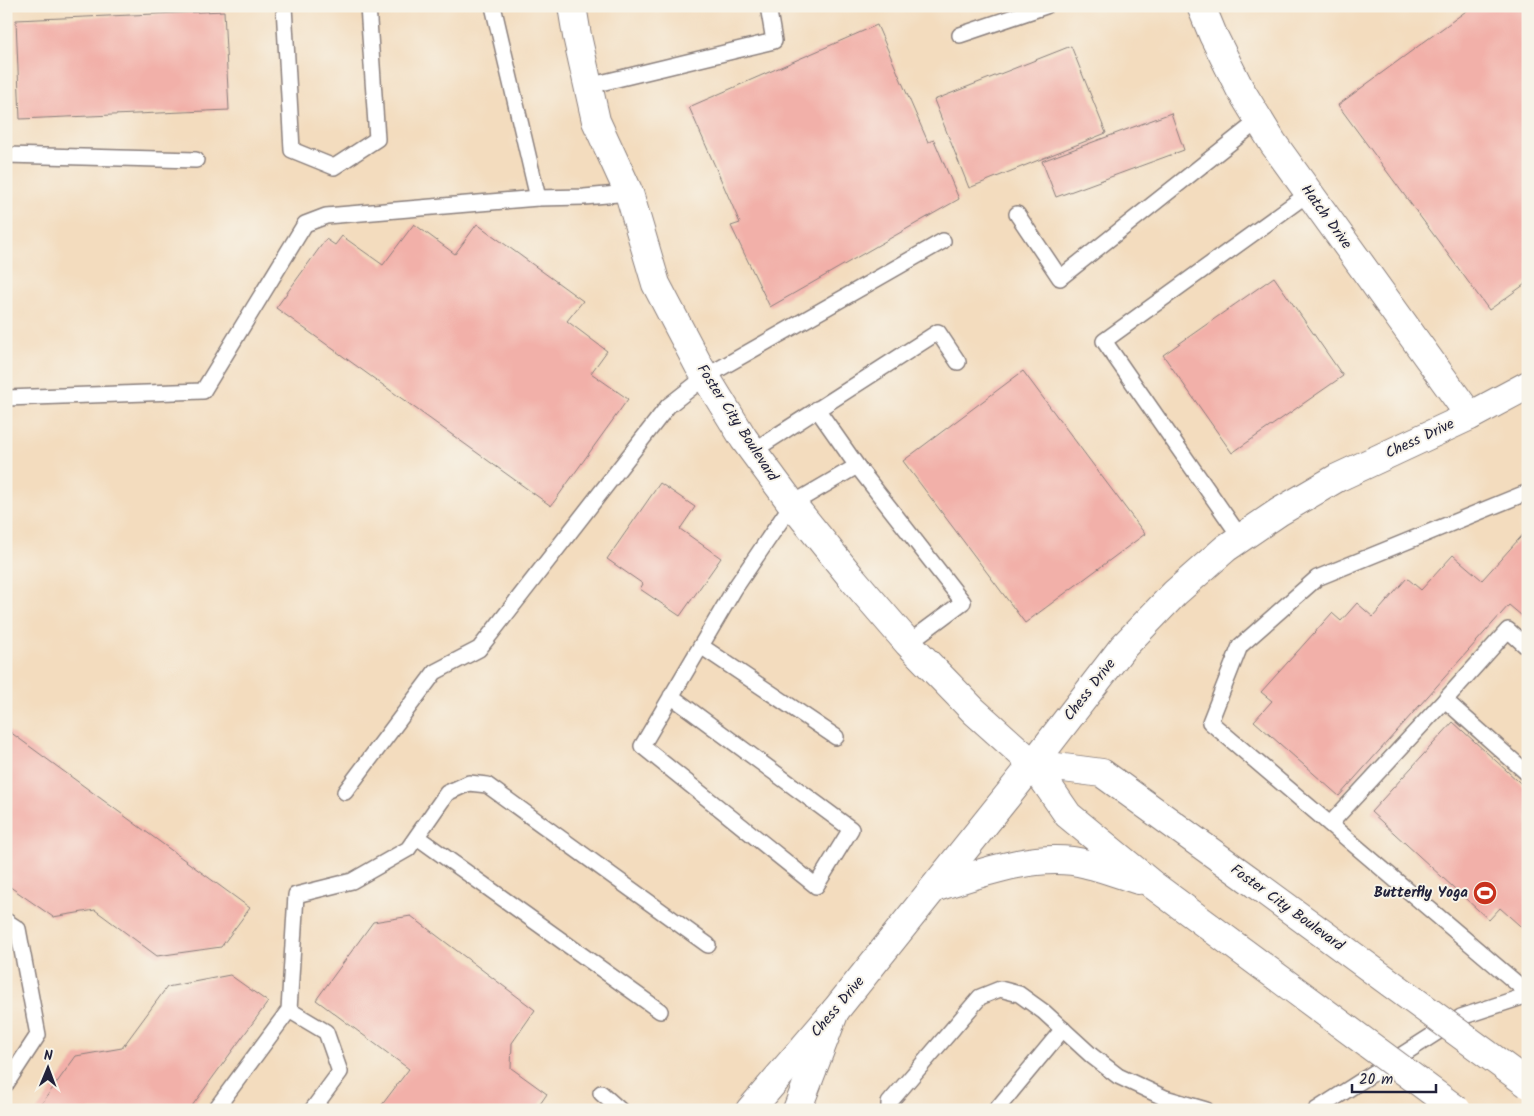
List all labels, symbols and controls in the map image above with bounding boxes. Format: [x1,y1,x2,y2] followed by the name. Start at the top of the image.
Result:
[1294,180,1358,255] street label: Hatch Drive
[690,360,784,487] street label: Foster City Boulevard
[1381,412,1459,465] street label: Chess Drive
[1058,653,1122,726] street label: Chess Drive
[1225,858,1349,958] street label: Foster City Boulevard
[1472,880,1498,906] sports icon: Butterfly Yoga
[1374,881,1468,905] place label: Butterfly Yoga
[805,971,871,1043] street label: Chess Drive
[22,1044,72,1094] north arrow
[44,1045,53,1067] text: N
[1352,1061,1435,1093] scale bar
[1359,1068,1393,1092] text: 20 m

